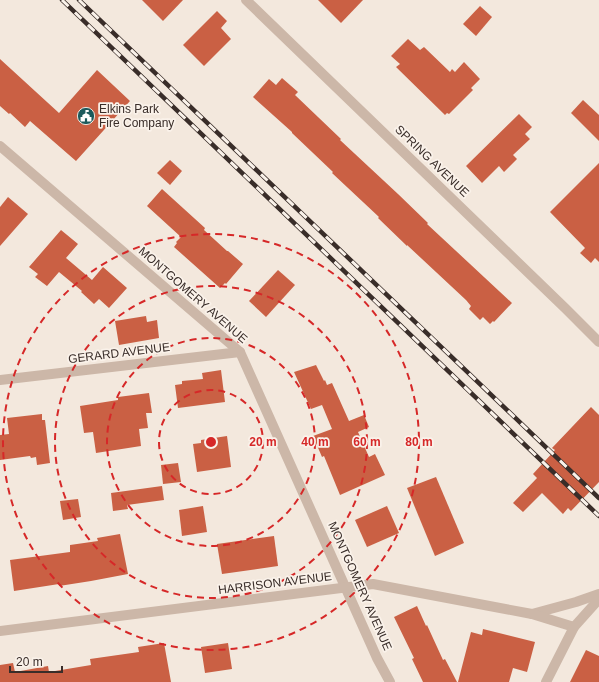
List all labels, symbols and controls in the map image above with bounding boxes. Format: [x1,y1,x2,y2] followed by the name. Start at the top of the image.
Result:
[99,102,174,130] place label: Elkins Park Fire Company
[76,106,96,126] public building icon: Elkins Park Fire Company
[392,122,472,200] street label: SPRING AVENUE
[136,244,250,346] street label: MONTGOMERY AVENUE
[67,340,171,366] street label: GERARD AVENUE
[204,435,218,449] centre of rings
[249,435,277,449] text: 20 m
[301,435,329,449] text: 40 m
[353,435,381,449] text: 60 m
[405,435,433,449] text: 80 m
[325,519,395,653] street label: MONTGOMERY AVENUE
[217,569,333,597] street label: HARRISON AVENUE
[10,648,62,674] scale bar
[16,655,43,669] text: 20 m

